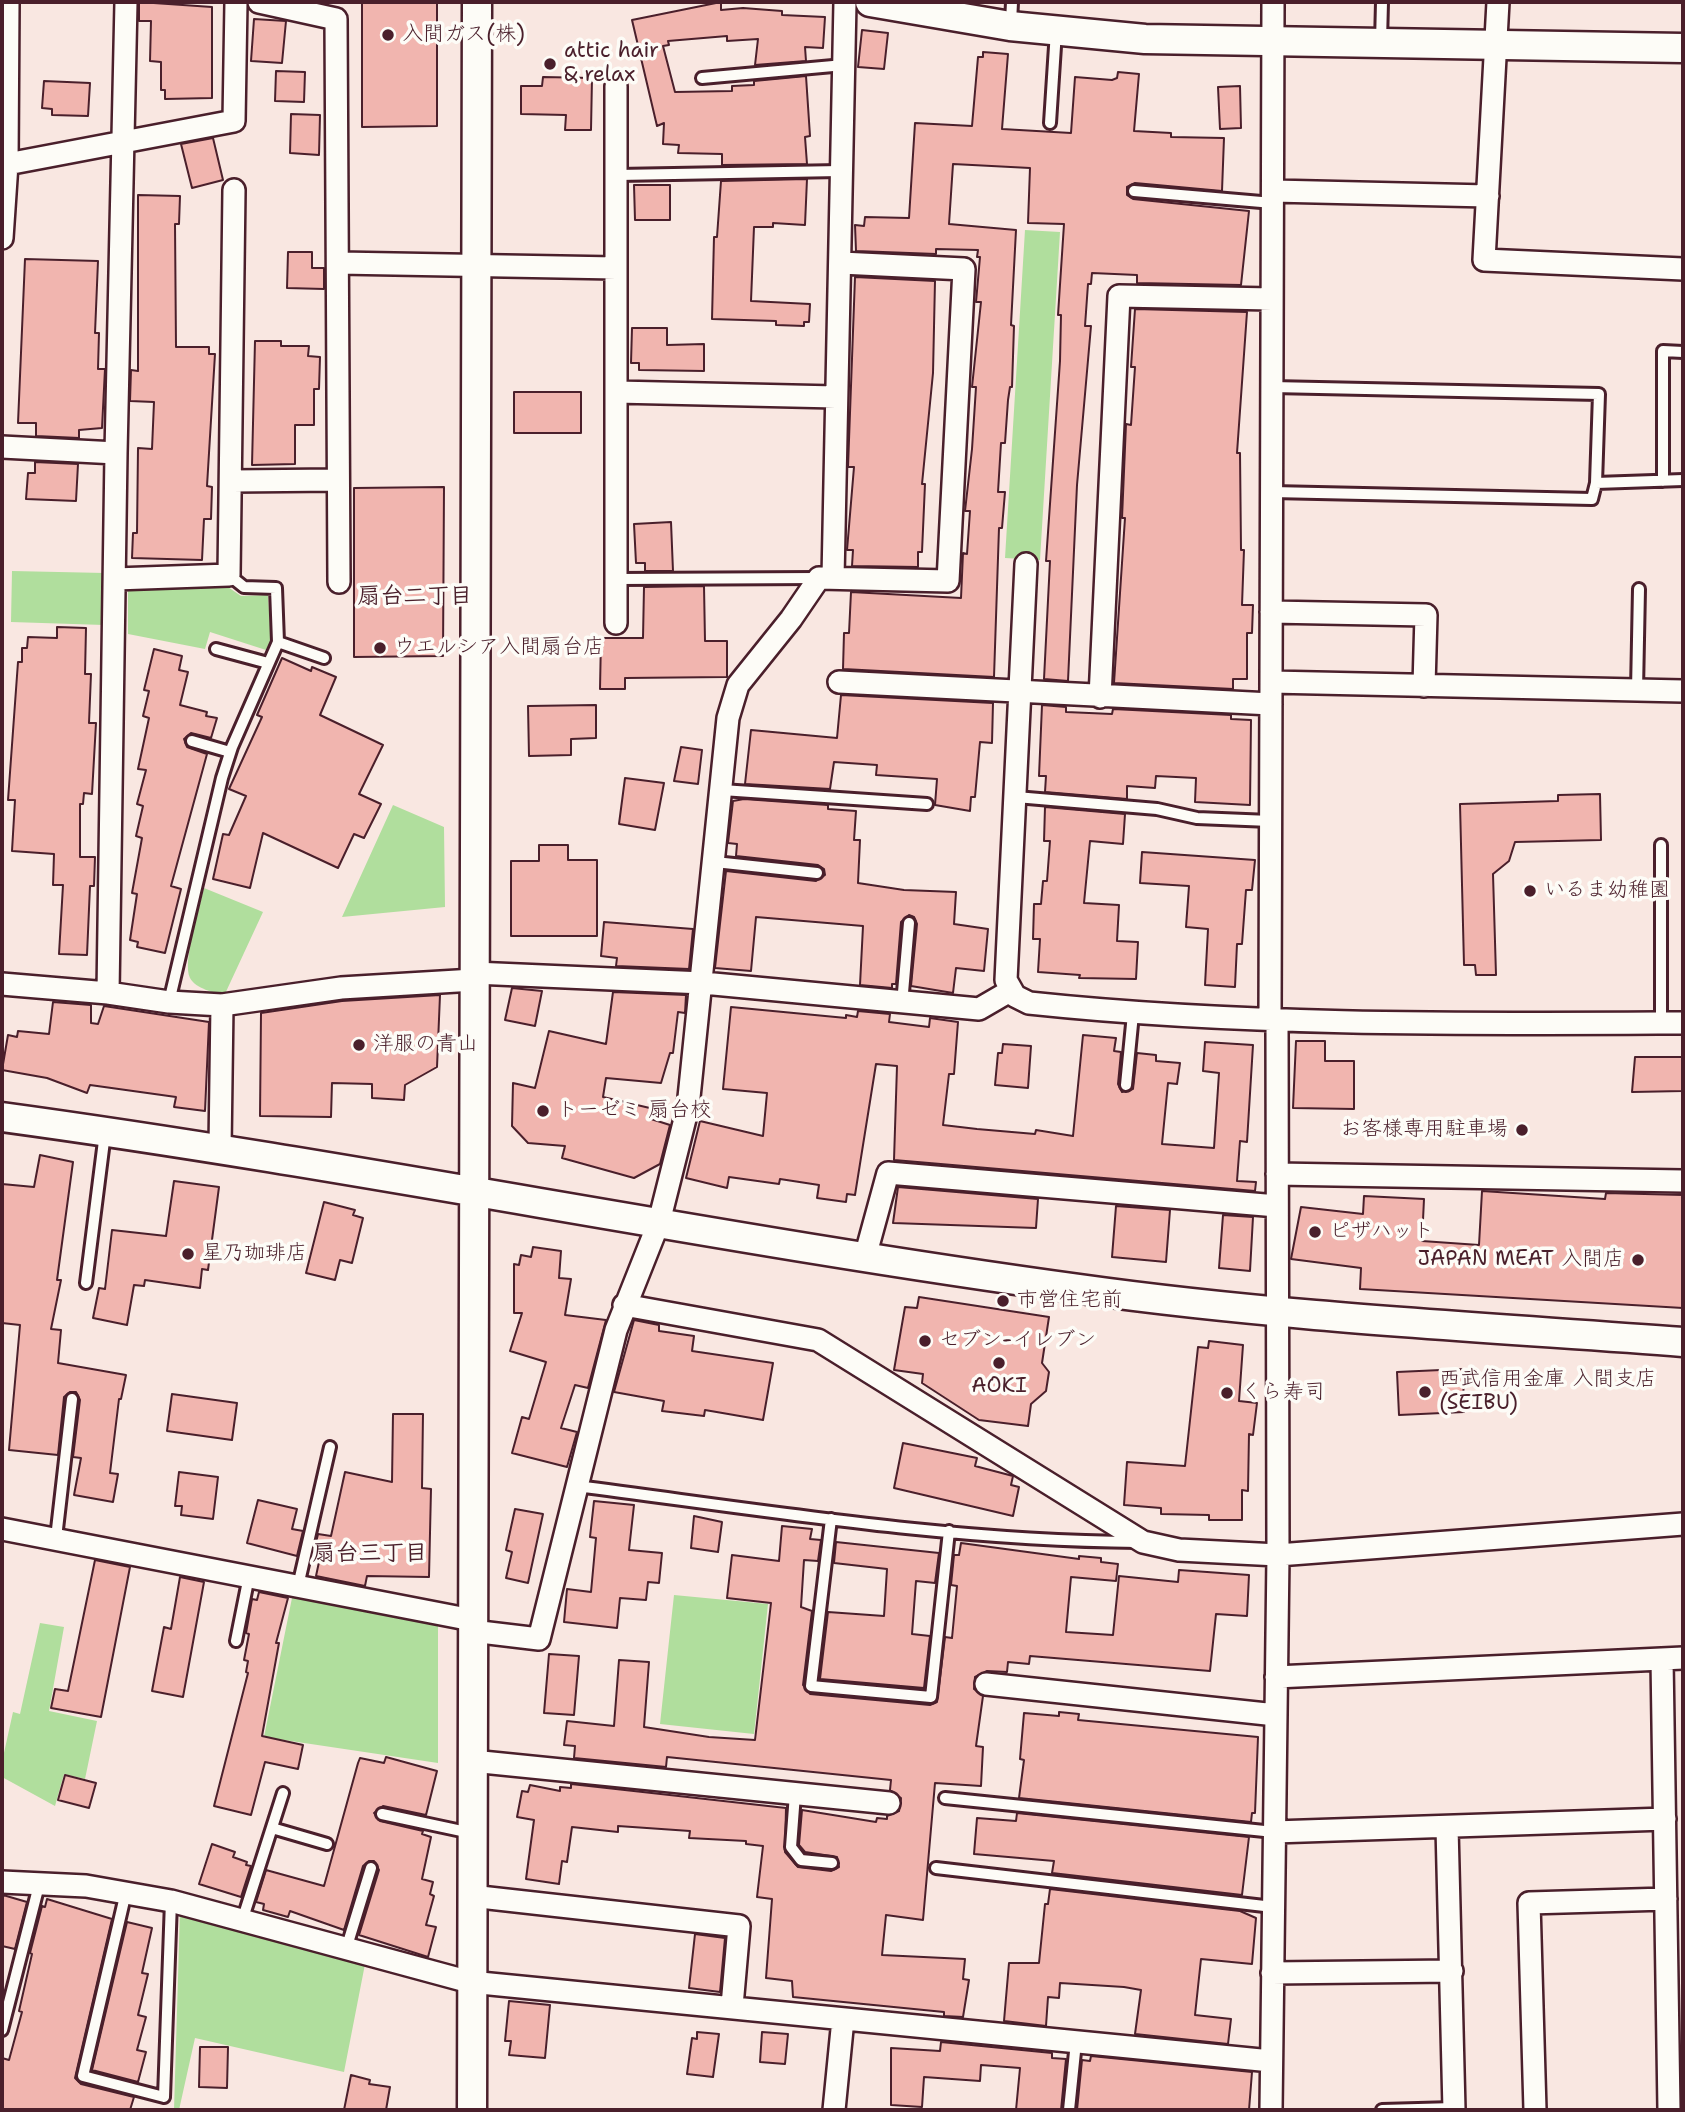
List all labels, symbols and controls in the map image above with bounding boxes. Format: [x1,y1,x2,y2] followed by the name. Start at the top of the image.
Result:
[402,22,525,48] place label: 入間ガス(株)
[380,27,396,43] marker: 入間ガス(株)
[564,39,659,89] place label: attic hair & relax
[542,56,558,72] marker: attic hair & relax
[358,583,472,611] district label: 扇台二丁目
[394,635,604,661] place label: ウエルシア入間扇台店
[372,640,388,656] marker: ウエルシア入間扇台店
[1544,878,1670,904] place label: いるま幼稚園
[1522,883,1538,899] marker: いるま幼稚園
[373,1032,478,1058] place label: 洋服の青山
[351,1037,367,1053] marker: 洋服の青山
[557,1098,711,1124] place label: トーゼミ 扇台校
[535,1103,551,1119] marker: トーゼミ 扇台校
[1340,1117,1508,1143] place label: お客様専用駐車場
[1514,1122,1530,1138] marker: お客様専用駐車場
[1329,1219,1434,1245] place label: ピザハット
[1307,1224,1323,1240] marker: ピザハット
[202,1241,307,1267] place label: 星乃珈琲店
[180,1246,196,1262] marker: 星乃珈琲店
[1417,1247,1624,1273] place label: JAPAN MEAT 入間店
[1630,1252,1646,1268] marker: JAPAN MEAT 入間店
[1017,1288,1122,1314] place label: 市営住宅前
[995,1293,1011,1309] marker: 市営住宅前
[939,1328,1096,1354] place label: セブン-イレブン
[917,1333,933,1349] marker: セブン-イレブン
[991,1355,1007,1371] marker: AOKI
[1439,1367,1656,1417] place label: 西武信用金庫 入間支店 (SEIBU)
[971,1374,1027,1400] place label: AOKI
[1241,1380,1325,1406] place label: くら寿司
[1417,1384,1433,1400] marker: 西武信用金庫 入間支店 (SEIBU)
[1219,1385,1235,1401] marker: くら寿司
[313,1540,427,1568] district label: 扇台三丁目

